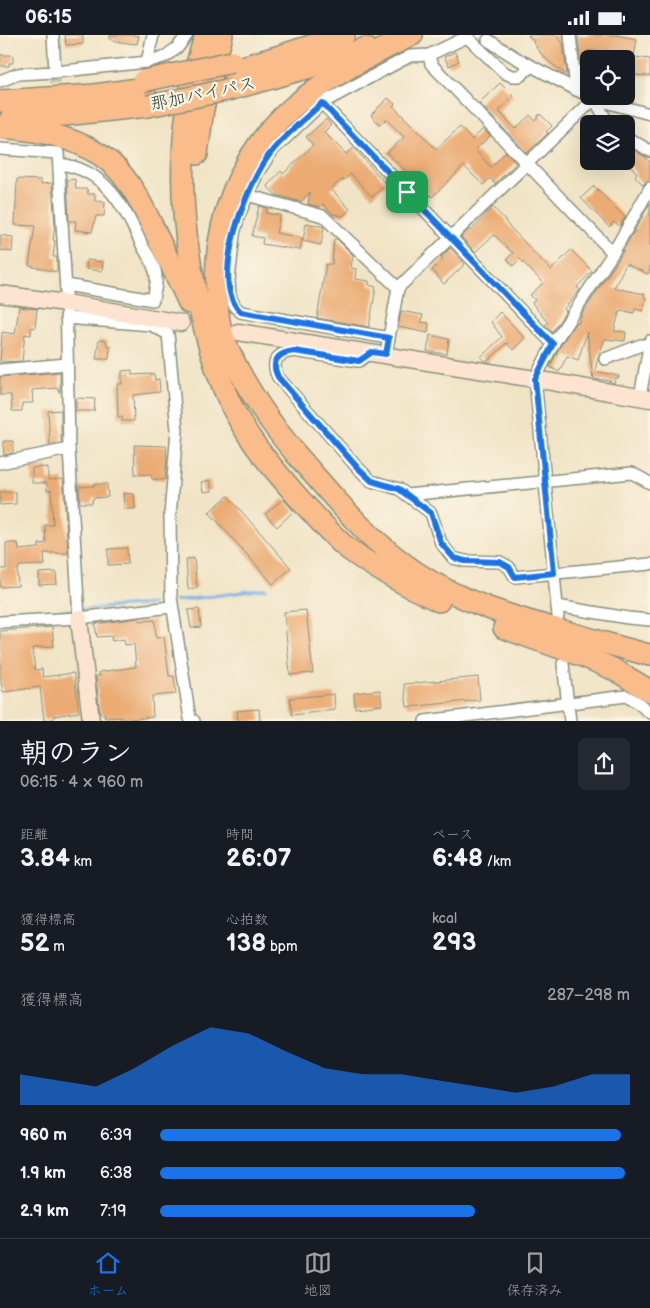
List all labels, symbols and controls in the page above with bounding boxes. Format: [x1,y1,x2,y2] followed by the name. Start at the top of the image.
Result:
[25,6,72,29] text: 06:15
[580,50,635,170] map controls
[580,50,635,105] button: locate
[148,73,258,115] street label: 那加バイパス
[580,115,635,170] button: layers
[386,171,428,213] pin
[393,178,421,206] icon: arrive
[20,737,132,770] text: 朝のラン
[578,738,630,790] button: share
[20,773,143,792] text: 06:15 · 4 × 960 m
[20,826,48,843] text: 距離
[226,826,254,843] text: 時間
[432,826,473,843] text: ペース
[20,843,70,874] text: 3.84
[226,843,292,874] text: 26:07
[432,843,483,874] text: 6:48
[70,853,92,870] text: km
[483,853,511,870] text: /km
[432,910,457,927] text: kcal
[20,911,76,928] text: 獲得標高
[226,911,268,928] text: 心拍数
[432,927,476,958] text: 293
[20,928,49,959] text: 52
[226,928,266,959] text: 138
[49,938,65,955] text: m
[266,938,298,955] text: bpm
[547,986,630,1005] text: 287–298 m
[20,991,84,1010] text: 獲得標高
[20,1126,67,1145] text: 960 m
[100,1126,132,1145] text: 6:39
[20,1164,66,1183] text: 1.9 km
[100,1164,132,1183] text: 6:38
[20,1202,69,1221] text: 2.9 km
[100,1202,127,1221] text: 7:19
[87,1249,129,1299] tab: ホーム
[304,1249,332,1299] tab: 地図
[507,1249,563,1299] tab: 保存済み

